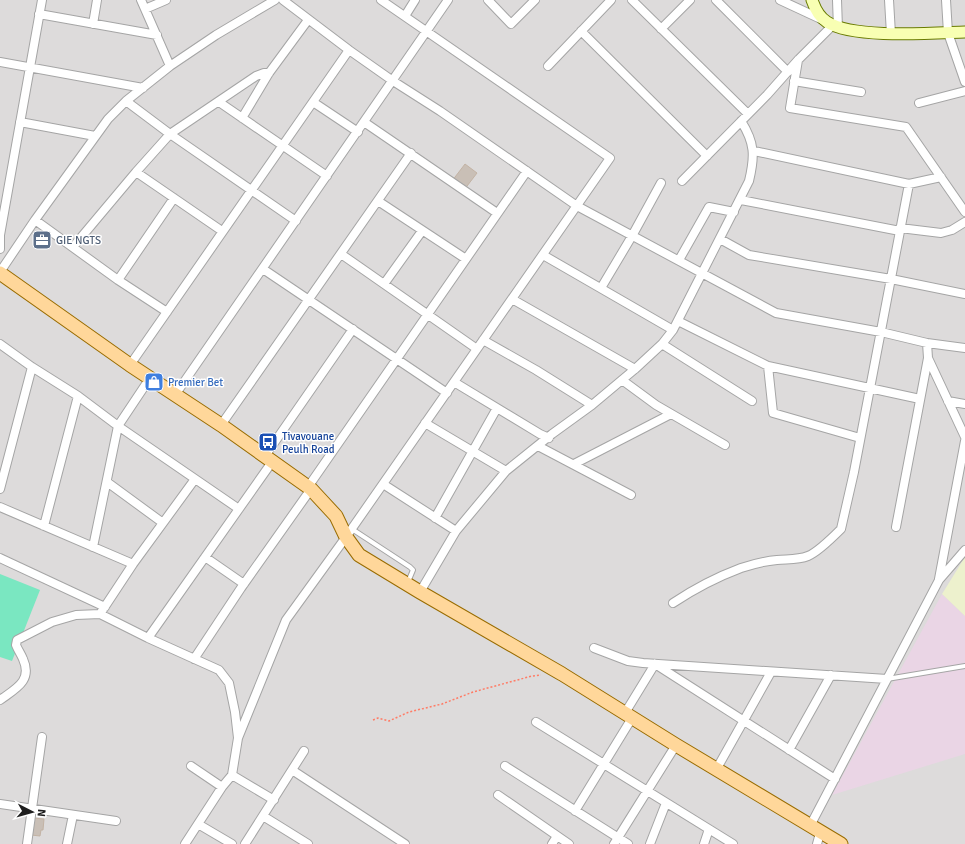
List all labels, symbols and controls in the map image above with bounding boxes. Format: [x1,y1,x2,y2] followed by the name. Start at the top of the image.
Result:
[31,229,53,251] office icon: GIE NGTS
[56,234,101,247] place label: GIE NGTS
[143,371,165,393] shop icon: Premier Bet
[168,376,223,389] place label: Premier Bet
[282,430,335,456] place label: Tivavouane Peulh Road
[257,431,279,453] bus stop icon: Tivavouane Peulh Road
[12,792,52,832] north arrow
[35,809,48,817] text: N

